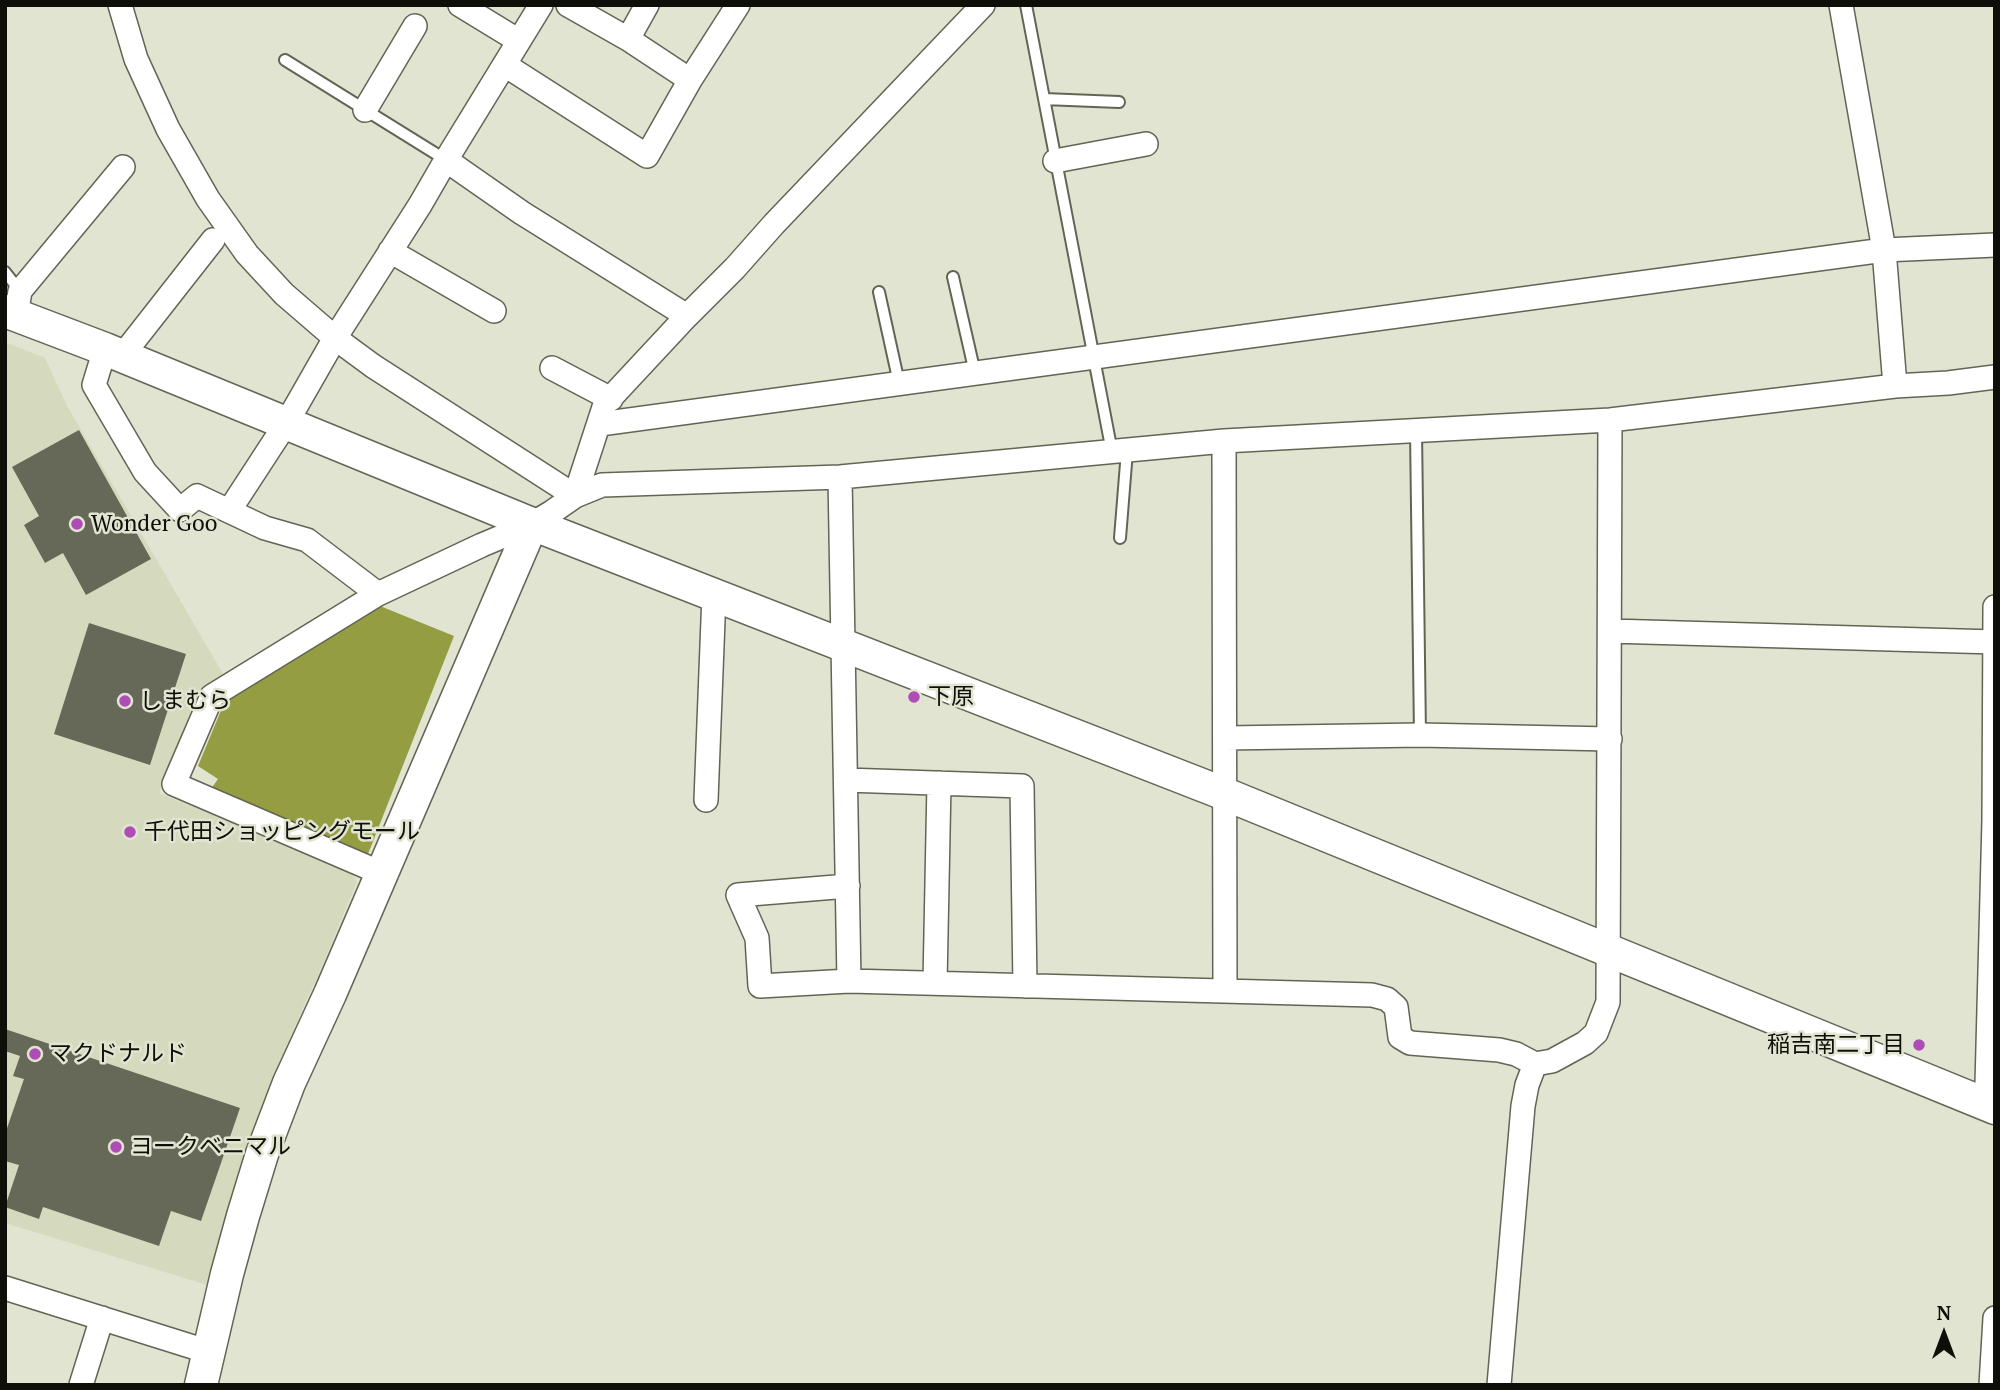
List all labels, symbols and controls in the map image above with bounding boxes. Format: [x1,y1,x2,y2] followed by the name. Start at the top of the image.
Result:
[91,510,217,538] place label: Wonder Goo
[69,516,85,532] marker: Wonder Goo
[928,683,974,711] place label: 下原
[139,687,231,715] place label: しまむら
[906,689,922,705] marker: 下原
[117,693,133,709] marker: しまむら
[144,818,420,846] place label: 千代田ショッピングモール
[122,824,138,840] marker: 千代田ショッピングモール
[1767,1031,1905,1059] place label: 稲吉南二丁目
[1911,1037,1927,1053] marker: 稲吉南二丁目
[49,1040,187,1068] place label: マクドナルド
[27,1046,43,1062] marker: マクドナルド
[130,1133,291,1161] place label: ヨークベニマル
[108,1139,124,1155] marker: ヨークベニマル
[1909,1299,1979,1369] north arrow
[1937,1300,1951,1325] text: N

